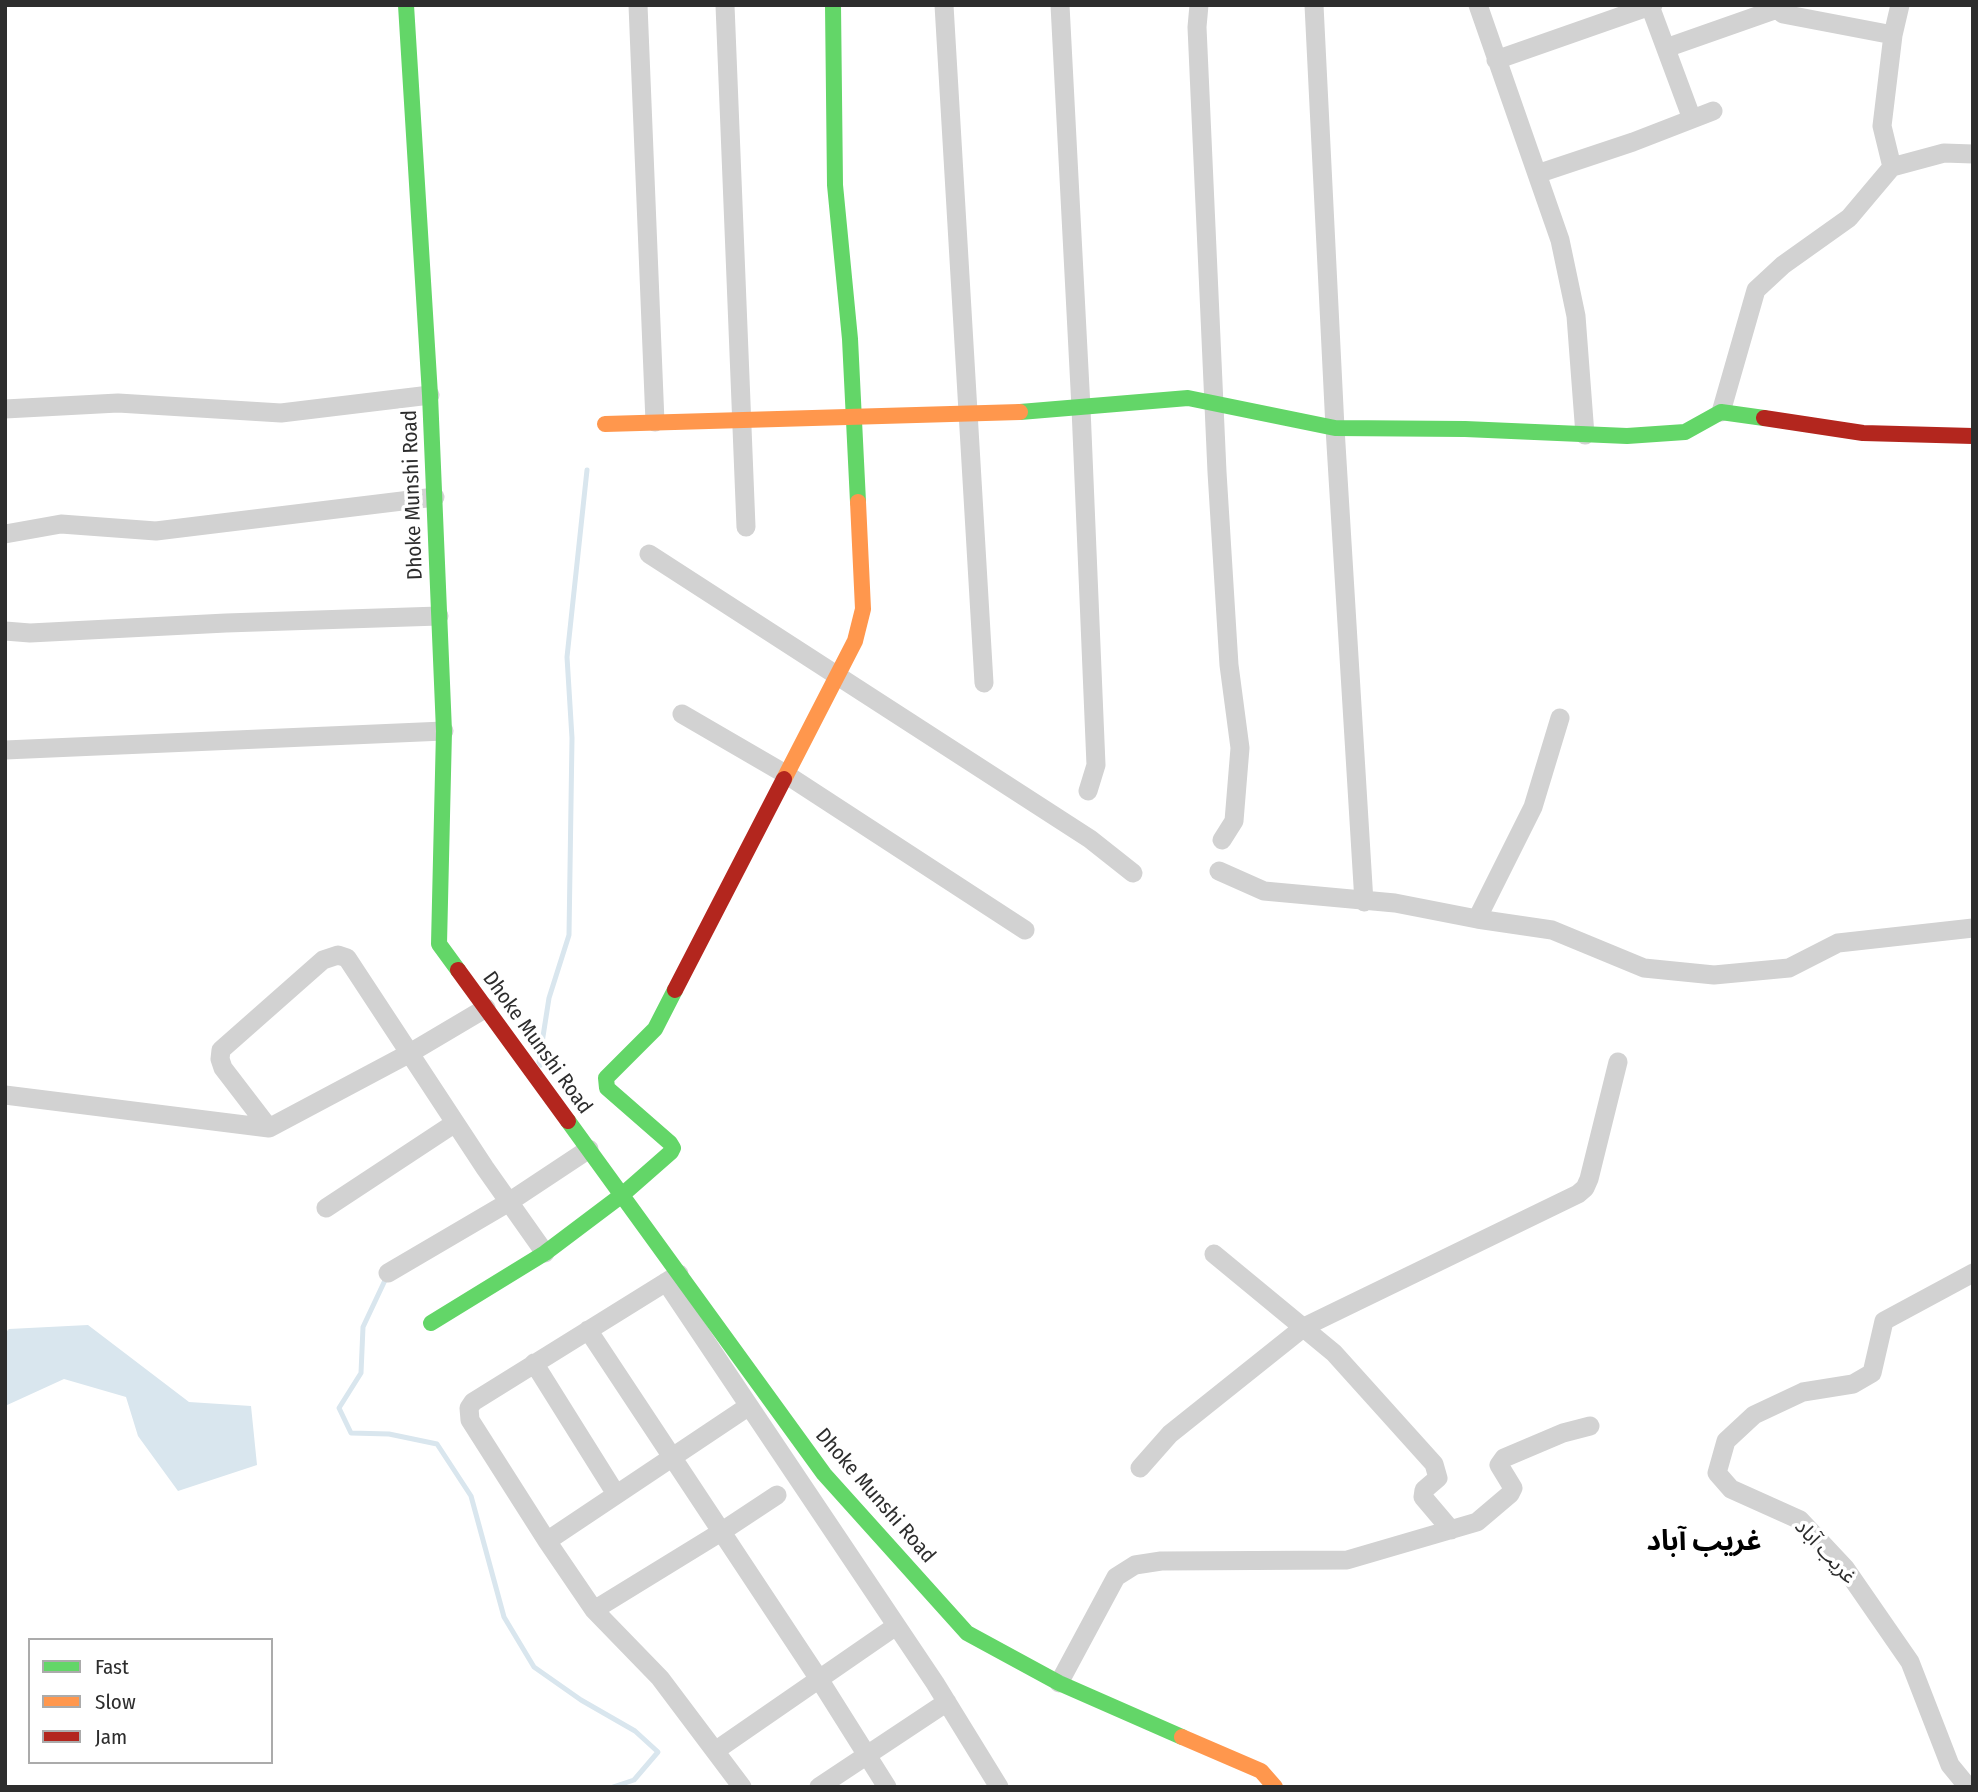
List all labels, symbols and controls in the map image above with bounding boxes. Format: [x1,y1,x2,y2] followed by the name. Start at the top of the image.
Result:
[397,410,429,580] street label: Dhoke Munshi Road
[477,967,597,1119] street label: Dhoke Munshi Road
[810,1424,940,1568] street label: Dhoke Munshi Road
[1789,1514,1861,1590] street label: غریب آباد
[1646,1525,1762,1559] district label: غریب آباد
[28,1638,273,1764] legend
[95,1654,129,1680] text: Fast
[95,1689,136,1715] text: Slow
[95,1724,127,1750] text: Jam

